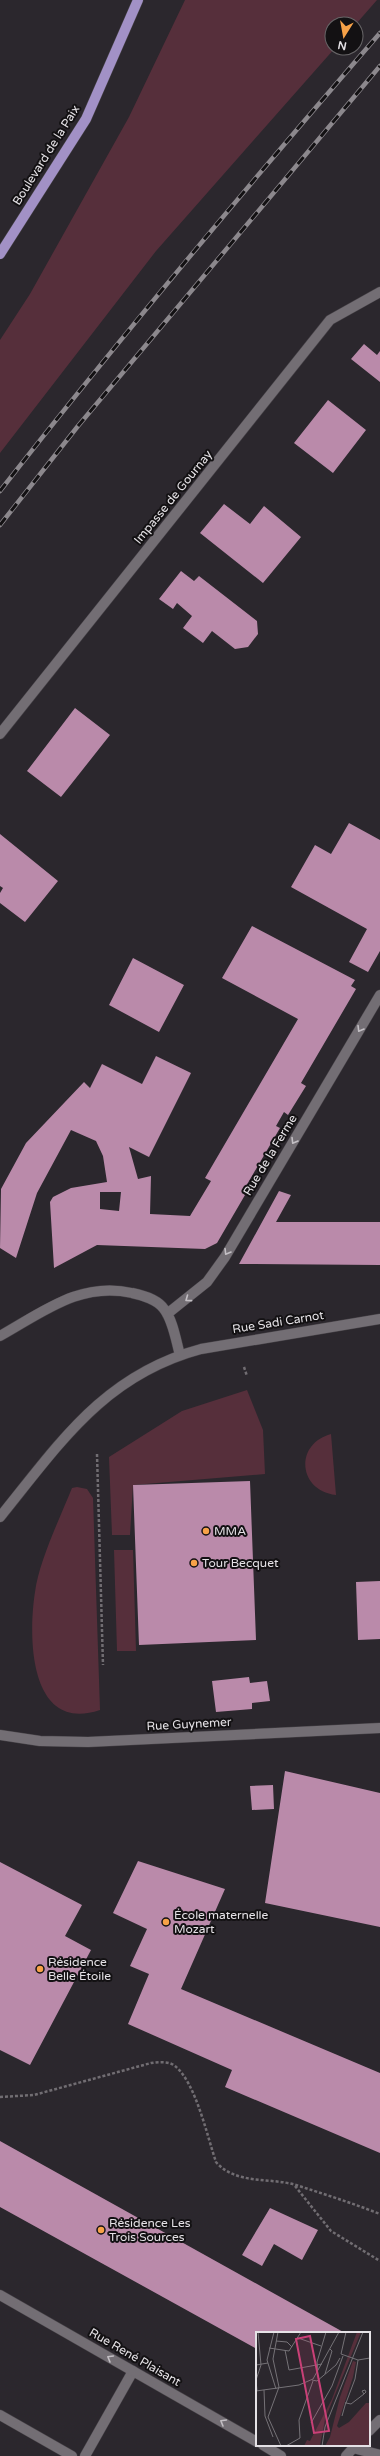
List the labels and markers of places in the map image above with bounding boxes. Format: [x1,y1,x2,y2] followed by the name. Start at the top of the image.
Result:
[214,1524,246,1538] place label: MMA
[201,1526,211,1536] marker: MMA
[202,1556,279,1570] place label: Tour Becquet
[189,1558,199,1568] marker: Tour Becquet
[174,1908,269,1936] place label: École maternelle Mozart
[161,1917,171,1927] marker: École maternelle Mozart
[48,1955,111,1983] place label: Résidence Belle Étoile
[35,1964,45,1974] marker: Résidence Belle Étoile
[109,2216,191,2244] place label: Résidence Les Trois Sources
[96,2225,106,2235] marker: Résidence Les Trois Sources

